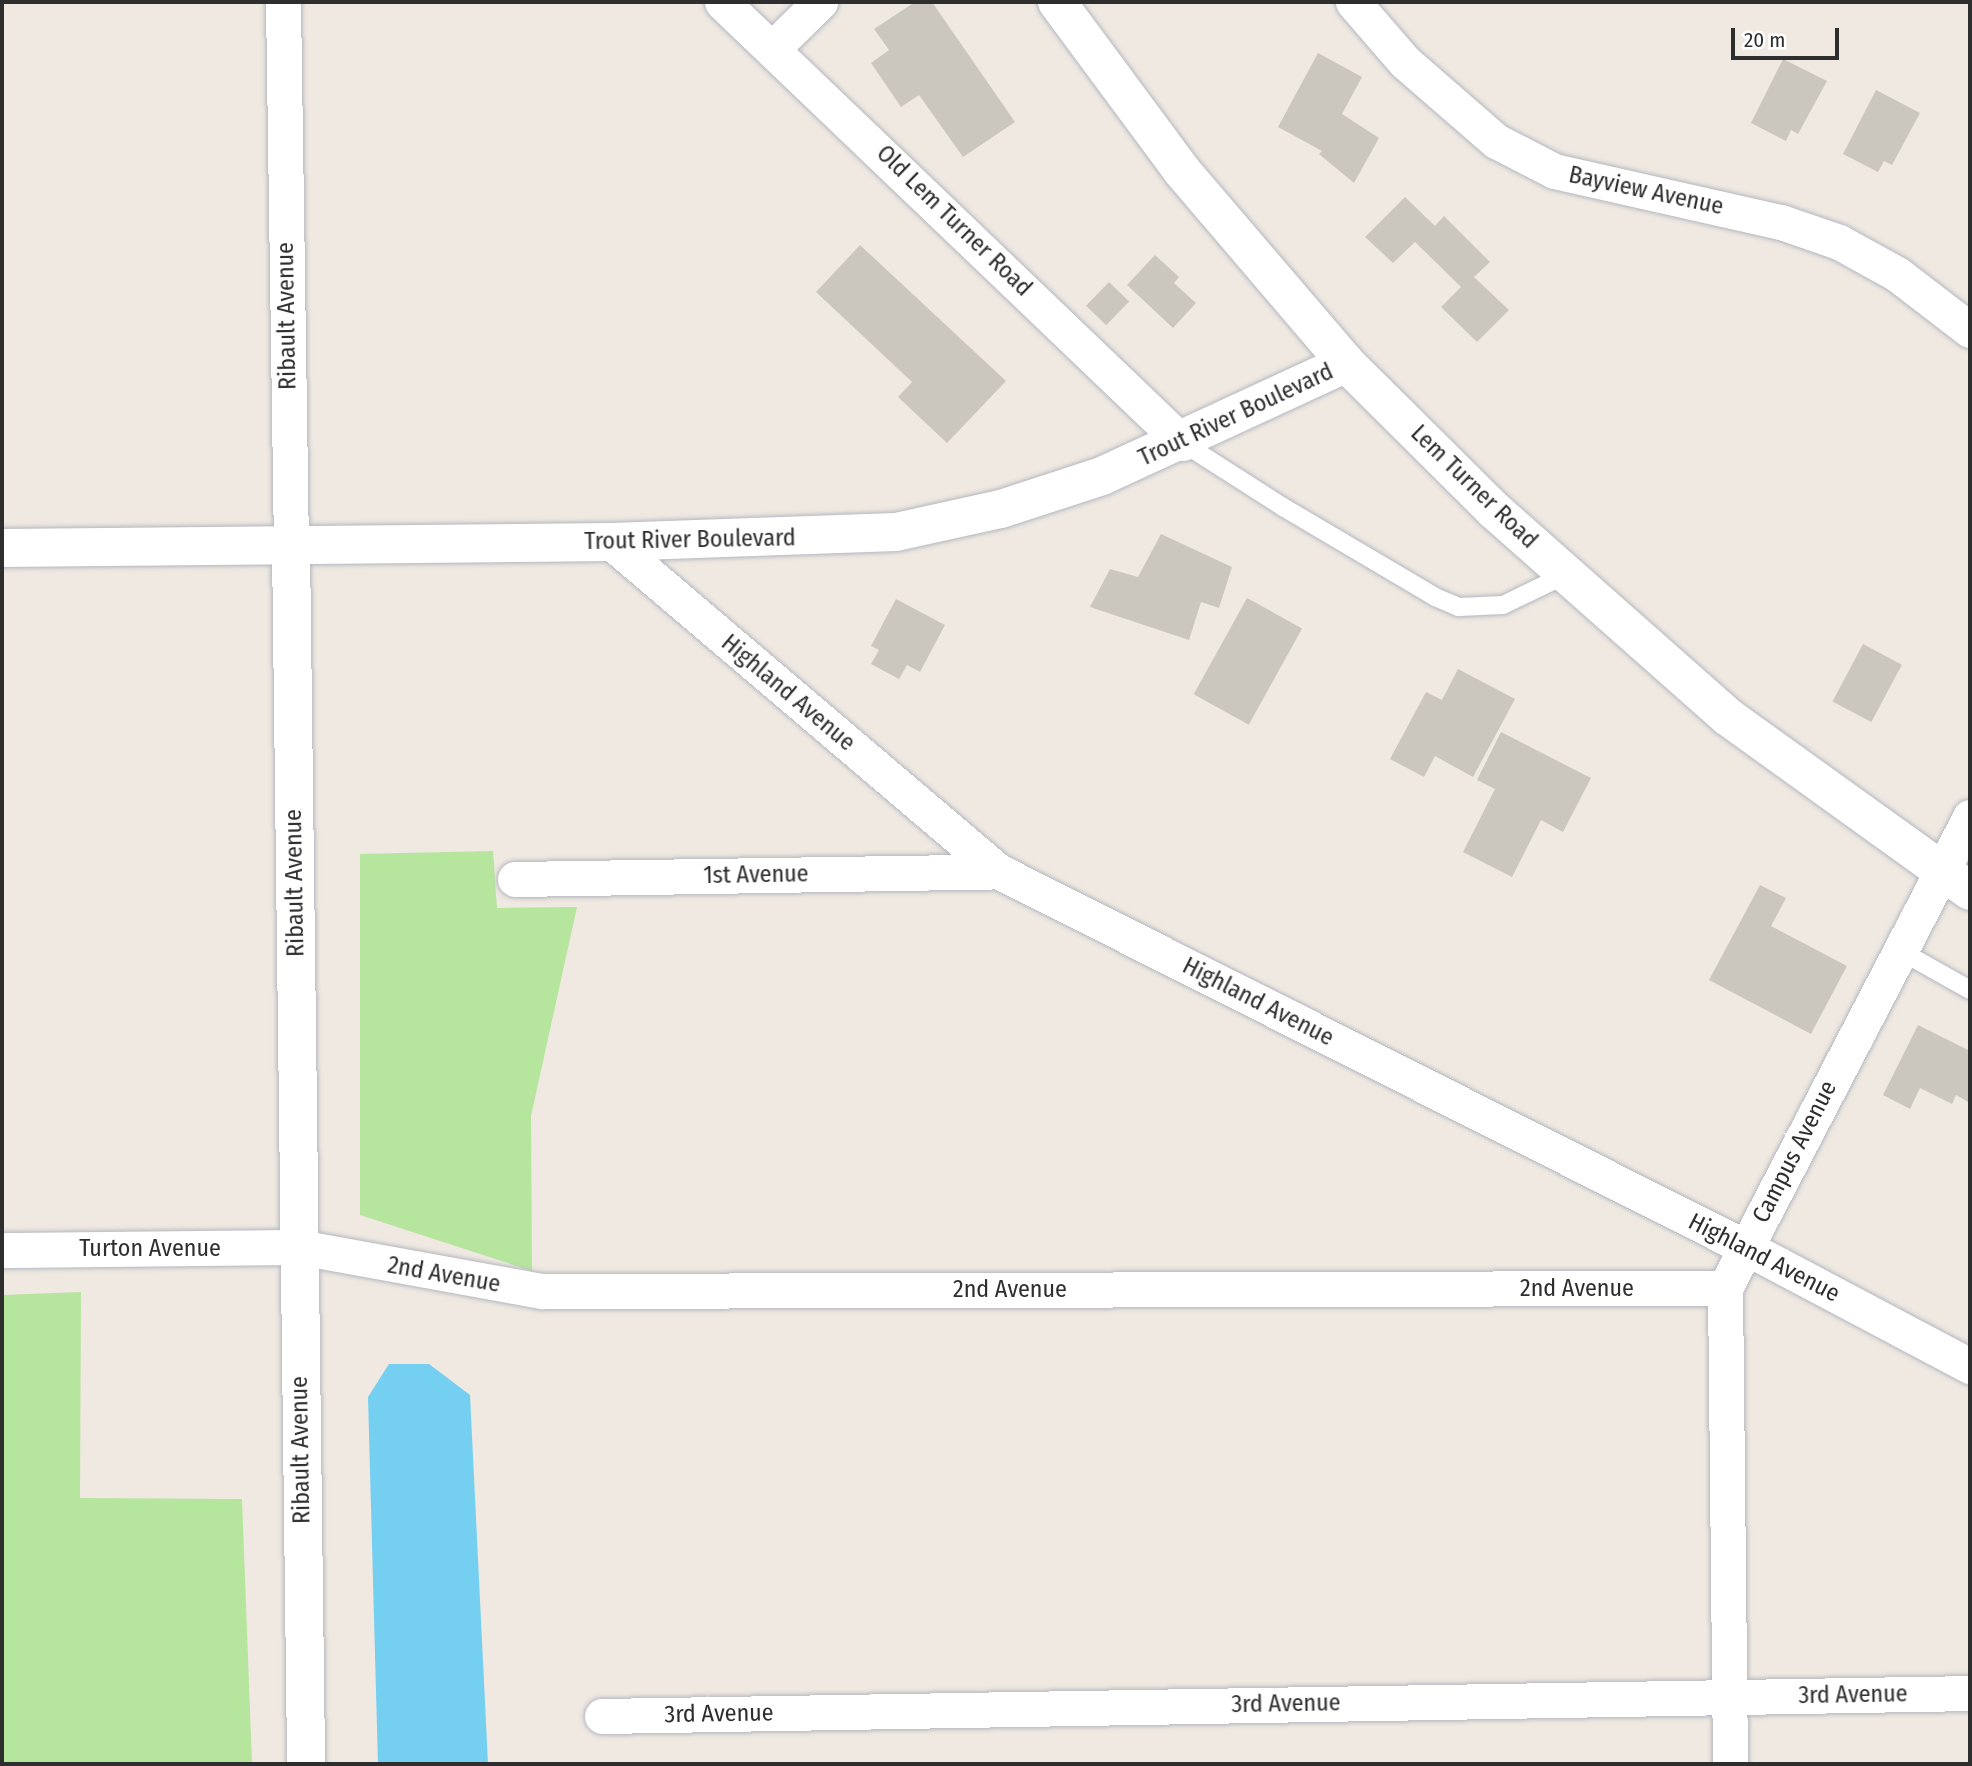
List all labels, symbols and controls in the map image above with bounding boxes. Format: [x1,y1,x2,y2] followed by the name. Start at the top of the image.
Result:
[1734,14,1842,58] scale bar
[1744,27,1785,53] text: 20 m
[870,139,1038,303] street label: Old Lem Turner Road
[1566,161,1726,221] street label: Bayview Avenue
[271,242,303,390] street label: Ribault Avenue
[1134,357,1338,473] street label: Trout River Boulevard
[1405,419,1543,555] street label: Lem Turner Road
[584,524,796,556] street label: Trout River Boulevard
[715,629,861,757] street label: Highland Avenue
[279,809,311,957] street label: Ribault Avenue
[703,860,809,890] street label: 1st Avenue
[1178,952,1338,1052] street label: Highland Avenue
[1747,1076,1843,1228] street label: Campus Avenue
[1684,1208,1844,1308] street label: Highland Avenue
[79,1235,221,1263] street label: Turton Avenue
[385,1251,503,1299] street label: 2nd Avenue
[1520,1275,1634,1303] street label: 2nd Avenue
[953,1276,1067,1304] street label: 2nd Avenue
[285,1376,317,1524] street label: Ribault Avenue
[1798,1680,1908,1710] street label: 3rd Avenue
[1231,1689,1341,1719] street label: 3rd Avenue
[664,1699,774,1729] street label: 3rd Avenue

